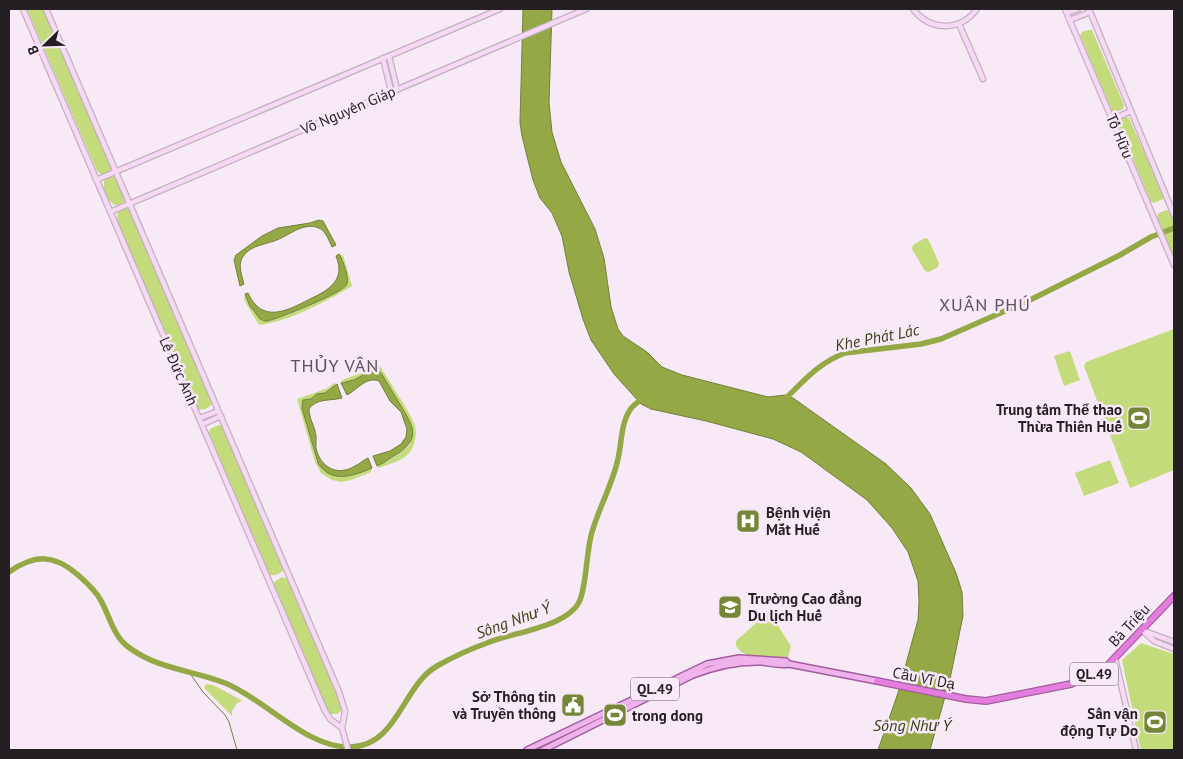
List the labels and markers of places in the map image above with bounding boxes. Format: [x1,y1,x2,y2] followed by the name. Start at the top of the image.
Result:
[996,400,1122,436] place label: Trung tâm Thể thao Thừa Thiên Huế
[1126,405,1152,431] sports icon: Trung tâm Thể thao Thừa Thiên Huế
[766,503,831,539] place label: Bệnh viện Mắt Huế
[735,508,761,534] hospital icon: Bệnh viện Mắt Huế
[748,589,862,625] place label: Trường Cao đẳng Du lịch Huế
[717,594,743,620] school or university icon: Trường Cao đẳng Du lịch Huế
[452,687,556,723] place label: Sở Thông tin và Truyền thông
[560,692,586,718] public building icon: Sở Thông tin và Truyền thông
[602,702,628,728] sports icon: trong dong
[1060,704,1138,740] place label: Sân vận động Tự Do
[632,706,703,725] place label: trong dong
[1142,709,1168,735] sports icon: Sân vận động Tự Do

